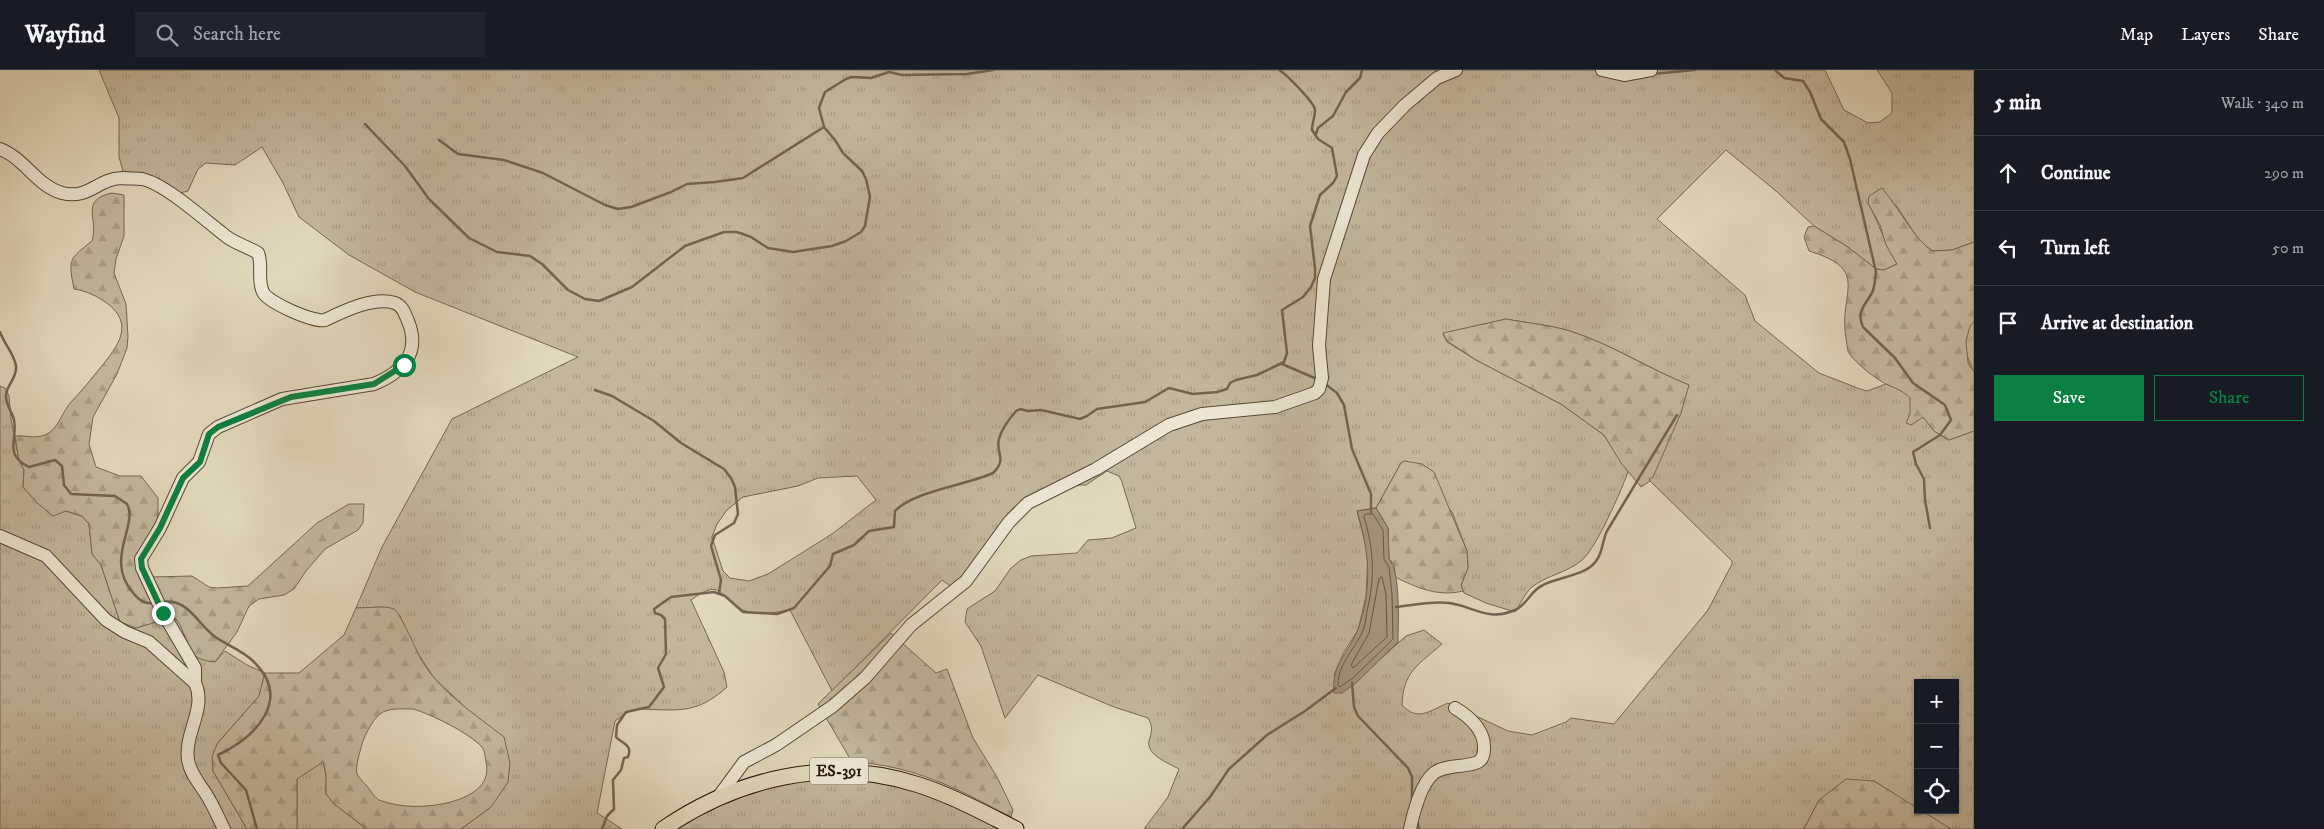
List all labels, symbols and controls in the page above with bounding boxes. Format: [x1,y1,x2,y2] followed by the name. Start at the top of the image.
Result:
[135,12,485,57] search box
[25,20,105,50] text: Wayfind
[153,21,181,49] icon: search
[193,23,281,46] text: Search here
[2120,24,2153,46] text: Map
[2181,24,2230,46] text: Layers
[2258,24,2299,46] text: Share
[1994,90,2041,116] text: 5 min
[2221,93,2304,113] text: Walk · 340 m
[1994,159,2022,187] icon: ahead
[2041,162,2111,185] text: Continue
[2264,163,2304,183] text: 290 m
[1994,234,2022,262] icon: left
[2041,237,2110,260] text: Turn left
[2272,238,2304,258] text: 50 m
[1994,309,2022,337] icon: arrive
[2041,312,2193,335] text: Arrive at destination
[393,354,416,377] route start
[1994,375,2144,421] button: Save
[2154,375,2304,421] button: Share
[152,602,175,625] route end
[1914,679,1959,814] map controls
[1914,679,1959,724] button: +
[1914,724,1959,769] button: −
[810,758,868,784] road number: ES-391
[1914,769,1959,814] button: locate

